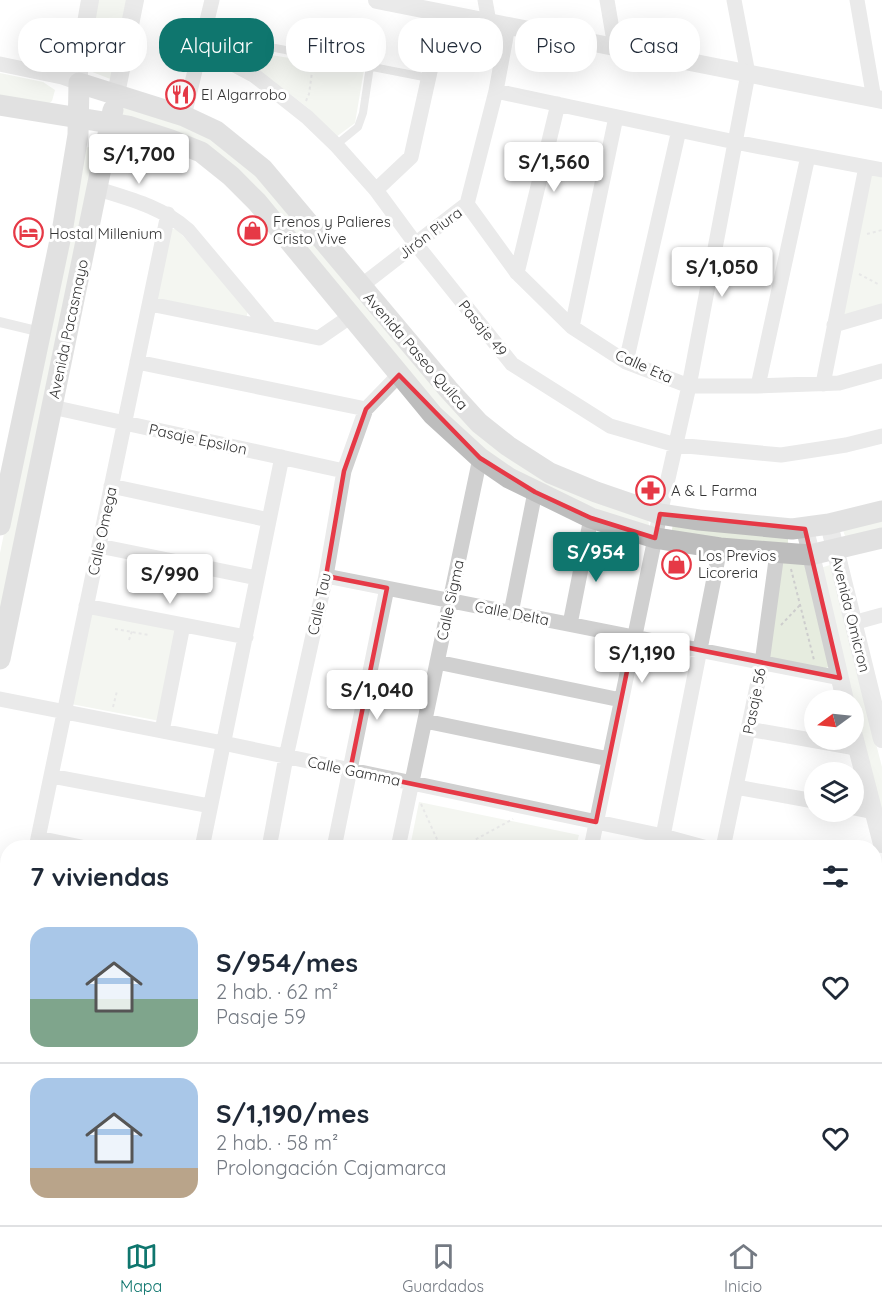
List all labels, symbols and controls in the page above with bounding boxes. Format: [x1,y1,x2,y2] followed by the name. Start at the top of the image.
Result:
[18,18,147,72] chip: Comprar
[159,18,274,72] chip: Alquilar
[286,18,386,72] chip: Filtros
[398,18,503,72] chip: Nuevo
[515,18,597,72] chip: Piso
[609,18,700,72] chip: Casa
[164,78,196,110] restaurant icon: El Algarrobo
[201,85,287,104] place label: El Algarrobo
[84,134,194,185] pin: S/1,700
[103,141,175,166] text: S/1,700
[499,142,609,193] pin: S/1,560
[518,149,590,174] text: S/1,560
[394,203,466,263] street label: Jirón Piura
[273,212,391,248] place label: Frenos y Palieres Cristo Vive
[236,214,268,246] shop icon: Frenos y Palieres Cristo Vive
[12,217,44,249] hotel icon: Hostal Millenium
[49,224,163,243] place label: Hostal Millenium
[667,247,777,298] pin: S/1,050
[686,254,758,279] text: S/1,050
[44,258,92,400] street label: Avenida Pacasmayo
[360,288,472,414] street label: Avenida Paseo Quilca
[455,296,511,360] street label: Pasaje 49
[612,345,676,387] street label: Calle Eta
[147,419,249,459] street label: Pasaje Epsilon
[634,474,666,506] pharmacy icon: A & L Farma
[671,481,757,500] place label: A & L Farma
[83,485,121,577] street label: Calle Omega
[554,532,638,583] pin: S/954
[567,539,625,564] text: S/954
[698,546,776,582] place label: Los Previos Licoreria
[661,548,693,580] shop icon: Los Previos Licoreria
[128,554,212,605] pin: S/990
[827,554,875,674] street label: Avenida Omicron
[432,558,468,642] street label: Calle Sigma
[141,561,199,586] text: S/990
[303,571,335,637] street label: Calle Tau
[473,597,551,629] street label: Calle Delta
[587,633,697,684] pin: S/1,190
[609,640,675,665] text: S/1,190
[738,666,770,736] street label: Pasaje 56
[322,670,432,721] pin: S/1,040
[341,677,413,702] text: S/1,040
[804,690,864,750] north arrow
[804,690,864,822] map controls
[306,752,402,790] street label: Calle Gamma
[804,762,864,822] button: layers
[30,860,169,893] text: 7 viviendas
[819,860,852,893] icon: filters
[216,946,358,979] text: S/954/mes
[78,951,150,1023] icon: home
[819,971,852,1004] icon: heart
[216,979,338,1004] text: 2 hab. · 62 m²
[216,1004,306,1029] text: Pasaje 59
[216,1097,369,1130] text: S/1,190/mes
[78,1102,150,1174] icon: home
[819,1122,852,1155] icon: heart
[216,1130,338,1155] text: 2 hab. · 58 m²
[216,1155,446,1180] text: Prolongación Cajamarca
[120,1240,162,1296] tab: Mapa
[402,1240,484,1296] tab: Guardados
[724,1240,762,1296] tab: Inicio

